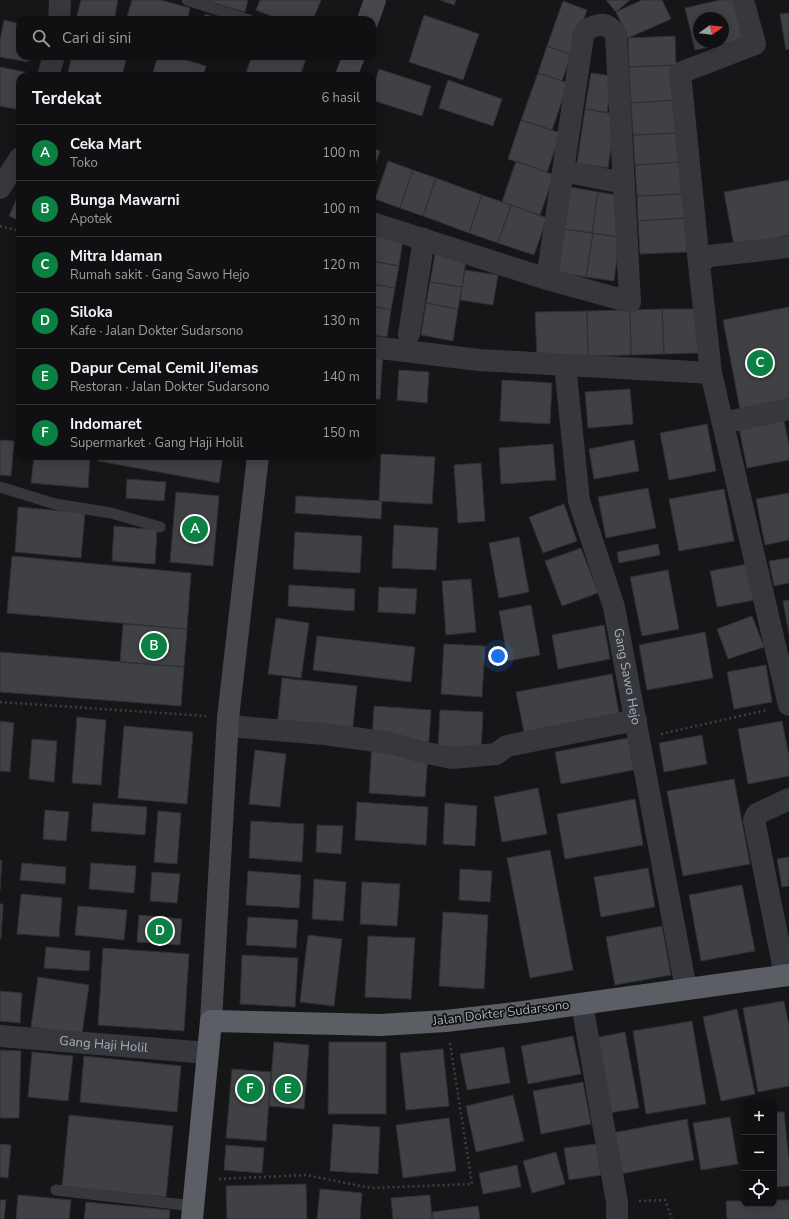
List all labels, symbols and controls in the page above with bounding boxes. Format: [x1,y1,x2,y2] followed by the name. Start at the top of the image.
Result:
[693,12,729,48] north arrow
[16,16,376,60] search box
[30,27,52,49] icon: search
[62,28,131,48] text: Cari di sini
[32,87,101,110] text: Terdekat
[321,89,360,107] text: 6 hasil
[70,134,141,154] text: Ceka Mart
[40,144,50,162] text: A
[322,144,360,162] text: 100 m
[70,154,98,172] text: Toko
[70,190,180,210] text: Bunga Mawarni
[41,200,49,218] text: B
[322,200,360,218] text: 100 m
[70,210,112,228] text: Apotek
[70,246,162,266] text: Mitra Idaman
[41,256,49,274] text: C
[322,256,360,274] text: 120 m
[70,266,250,284] text: Rumah sakit · Gang Sawo Hejo
[70,302,113,322] text: Siloka
[40,312,50,330] text: D
[322,312,360,330] text: 130 m
[70,322,243,340] text: Kafe · Jalan Dokter Sudarsono
[747,348,773,378] pin: C
[70,358,258,378] text: Dapur Cemal Cemil Ji'emas
[41,368,49,386] text: E
[322,368,360,386] text: 140 m
[70,378,270,396] text: Restoran · Jalan Dokter Sudarsono
[70,414,142,434] text: Indomaret
[41,424,49,442] text: F
[322,424,360,442] text: 150 m
[70,434,243,452] text: Supermarket · Gang Haji Holil
[182,514,208,544] pin: A
[609,627,645,726] street label: Gang Sawo Hejo
[141,631,167,661] pin: B
[488,646,508,666] your location
[147,916,173,946] pin: D
[431,996,570,1030] street label: Jalan Dokter Sudarsono
[59,1032,149,1057] street label: Gang Haji Holil
[237,1074,263,1104] pin: F
[275,1074,301,1104] pin: E
[741,1099,777,1207] map controls
[741,1099,777,1135] button: +
[741,1135,777,1171] button: −
[741,1171,777,1207] button: locate

